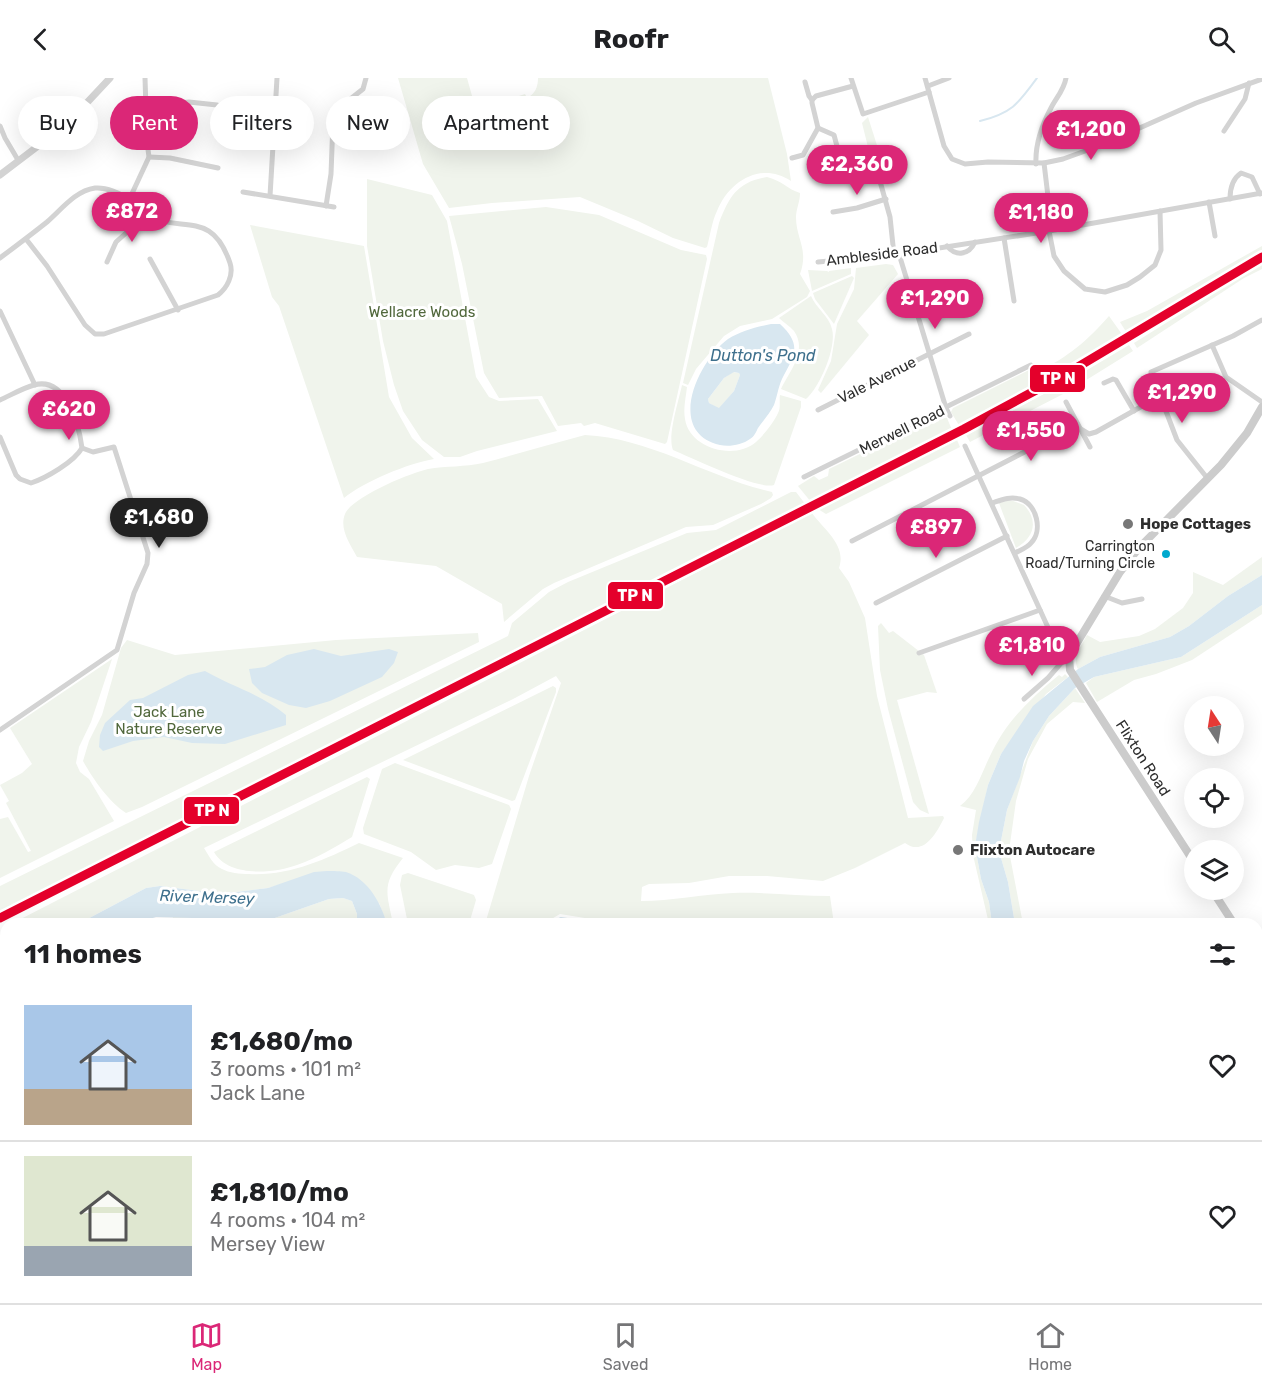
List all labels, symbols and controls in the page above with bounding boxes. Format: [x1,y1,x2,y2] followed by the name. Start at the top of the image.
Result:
[24,23,57,56] icon: back
[593,23,669,55] text: Roofr
[1205,23,1238,56] icon: search
[18,96,98,150] chip: Buy
[110,96,198,150] chip: Rent
[210,96,314,150] chip: Filters
[326,96,410,150] chip: New
[422,96,570,150] chip: Apartment
[1042,110,1140,161] pin: £1,200
[1056,117,1126,141] text: £1,200
[808,145,906,196] pin: £2,360
[821,152,893,176] text: £2,360
[96,192,168,243] pin: £872
[992,193,1090,244] pin: £1,180
[106,199,158,223] text: £872
[1008,200,1074,224] text: £1,180
[825,238,939,270] street label: Ambleside Road
[886,279,984,330] pin: £1,290
[900,286,970,310] text: £1,290
[369,303,476,321] park label: Wellacre Woods
[710,346,816,365] water label: Dutton's Pond
[835,353,919,407] street label: Vale Avenue
[1029,364,1086,393] line badge: TP N
[1040,369,1076,388] text: TP N
[1133,373,1231,424] pin: £1,290
[1147,380,1217,404] text: £1,290
[33,390,105,441] pin: £620
[42,397,96,421] text: £620
[856,402,948,458] street label: Merwell Road
[982,411,1080,462] pin: £1,550
[996,418,1066,442] text: £1,550
[110,498,208,549] pin: £1,680
[124,505,194,529] text: £1,680
[900,508,972,559] pin: £897
[910,515,962,539] text: £897
[1140,515,1251,533] place label: Hope Cottages
[1121,517,1135,531] marker: Hope Cottages
[1025,538,1155,572] place label: Carrington Road/Turning Circle
[1160,548,1172,560] marker: Carrington Road/Turning Circle
[607,581,664,610] line badge: TP N
[617,586,653,605] text: TP N
[983,626,1081,677] pin: £1,810
[999,633,1065,657] text: £1,810
[1184,696,1244,756] north arrow
[1184,696,1244,900] map controls
[115,703,223,738] park label: Jack Lane Nature Reserve
[1112,717,1174,799] street label: Flixton Road
[1184,768,1244,828] button: locate
[183,796,240,825] line badge: TP N
[194,801,230,820] text: TP N
[1184,840,1244,900] button: layers
[970,841,1095,859] place label: Flixton Autocare
[951,843,965,857] marker: Flixton Autocare
[159,886,256,908] water label: River Mersey
[1206,938,1239,971] icon: filters
[24,939,142,970] text: 11 homes
[210,1026,353,1057] text: £1,680/mo
[72,1029,144,1101] icon: home
[1206,1049,1239,1082] icon: heart
[210,1057,361,1081] text: 3 rooms · 101 m²
[210,1081,305,1105] text: Jack Lane
[210,1177,349,1208] text: £1,810/mo
[72,1180,144,1252] icon: home
[1206,1200,1239,1233] icon: heart
[210,1208,365,1232] text: 4 rooms · 104 m²
[210,1232,325,1256] text: Mersey View
[190,1319,223,1374] tab: Map
[603,1319,648,1374] tab: Saved
[1028,1319,1072,1374] tab: Home

